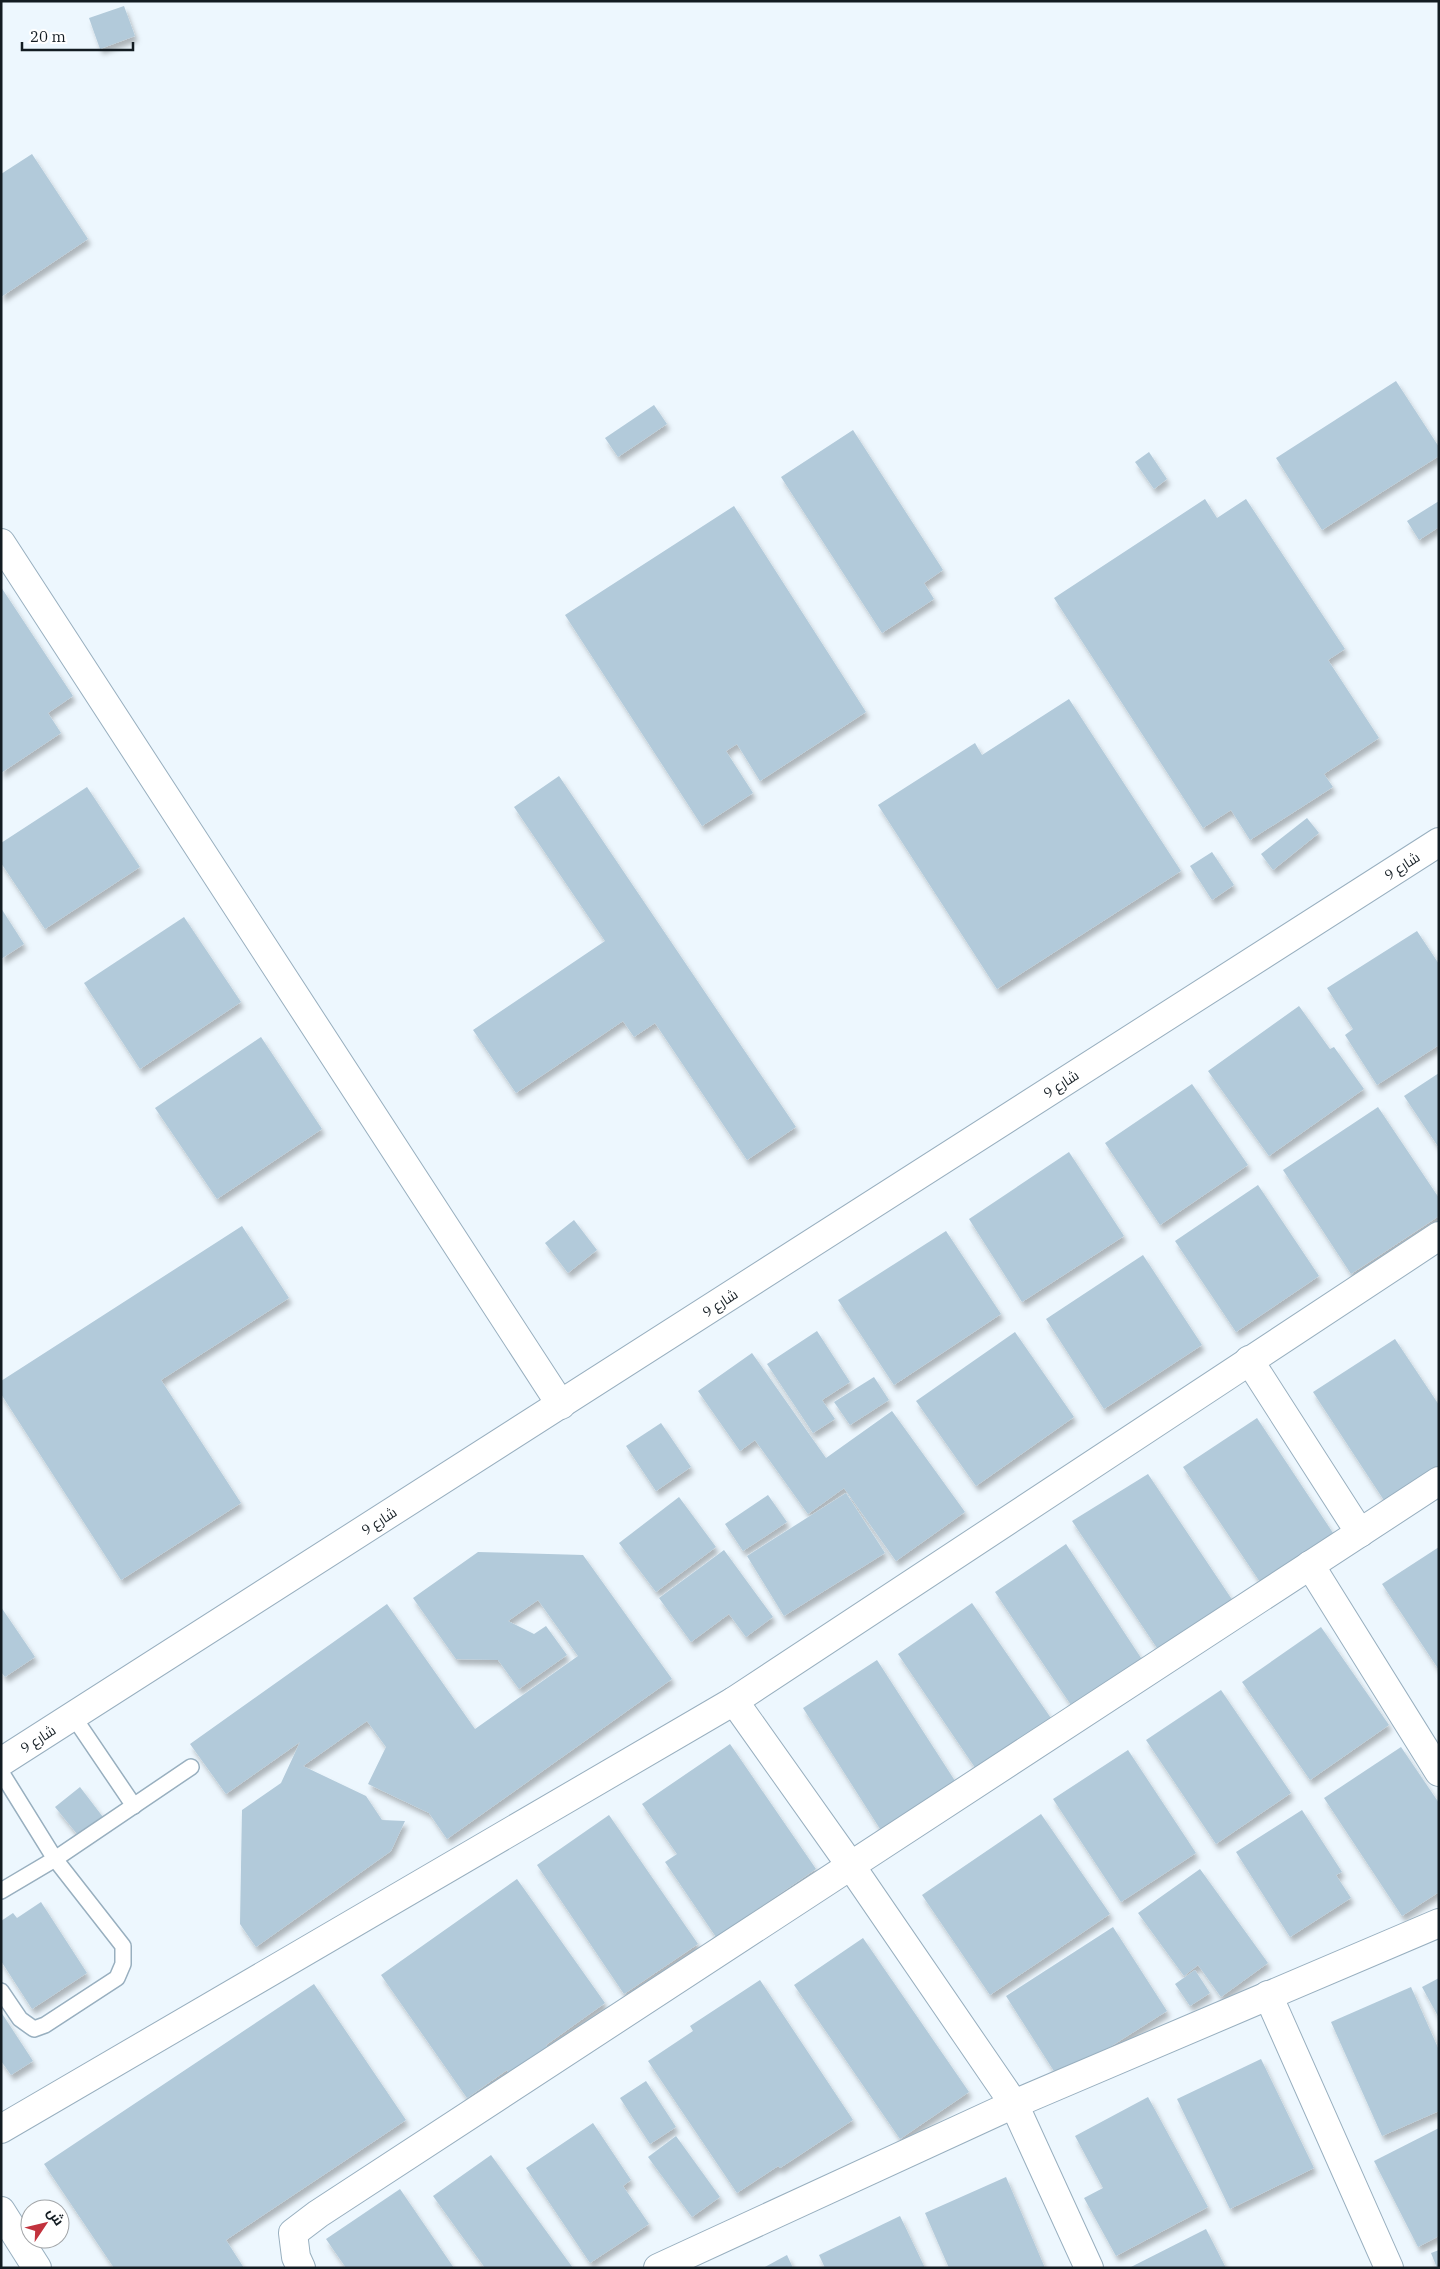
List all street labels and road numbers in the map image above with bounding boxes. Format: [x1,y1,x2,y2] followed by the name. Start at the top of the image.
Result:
[1381,848,1423,884] street label: شارع 9
[1040,1066,1082,1102] street label: شارع 9
[699,1285,741,1321] street label: شارع 9
[358,1503,400,1539] street label: شارع 9
[17,1721,59,1757] street label: شارع 9

